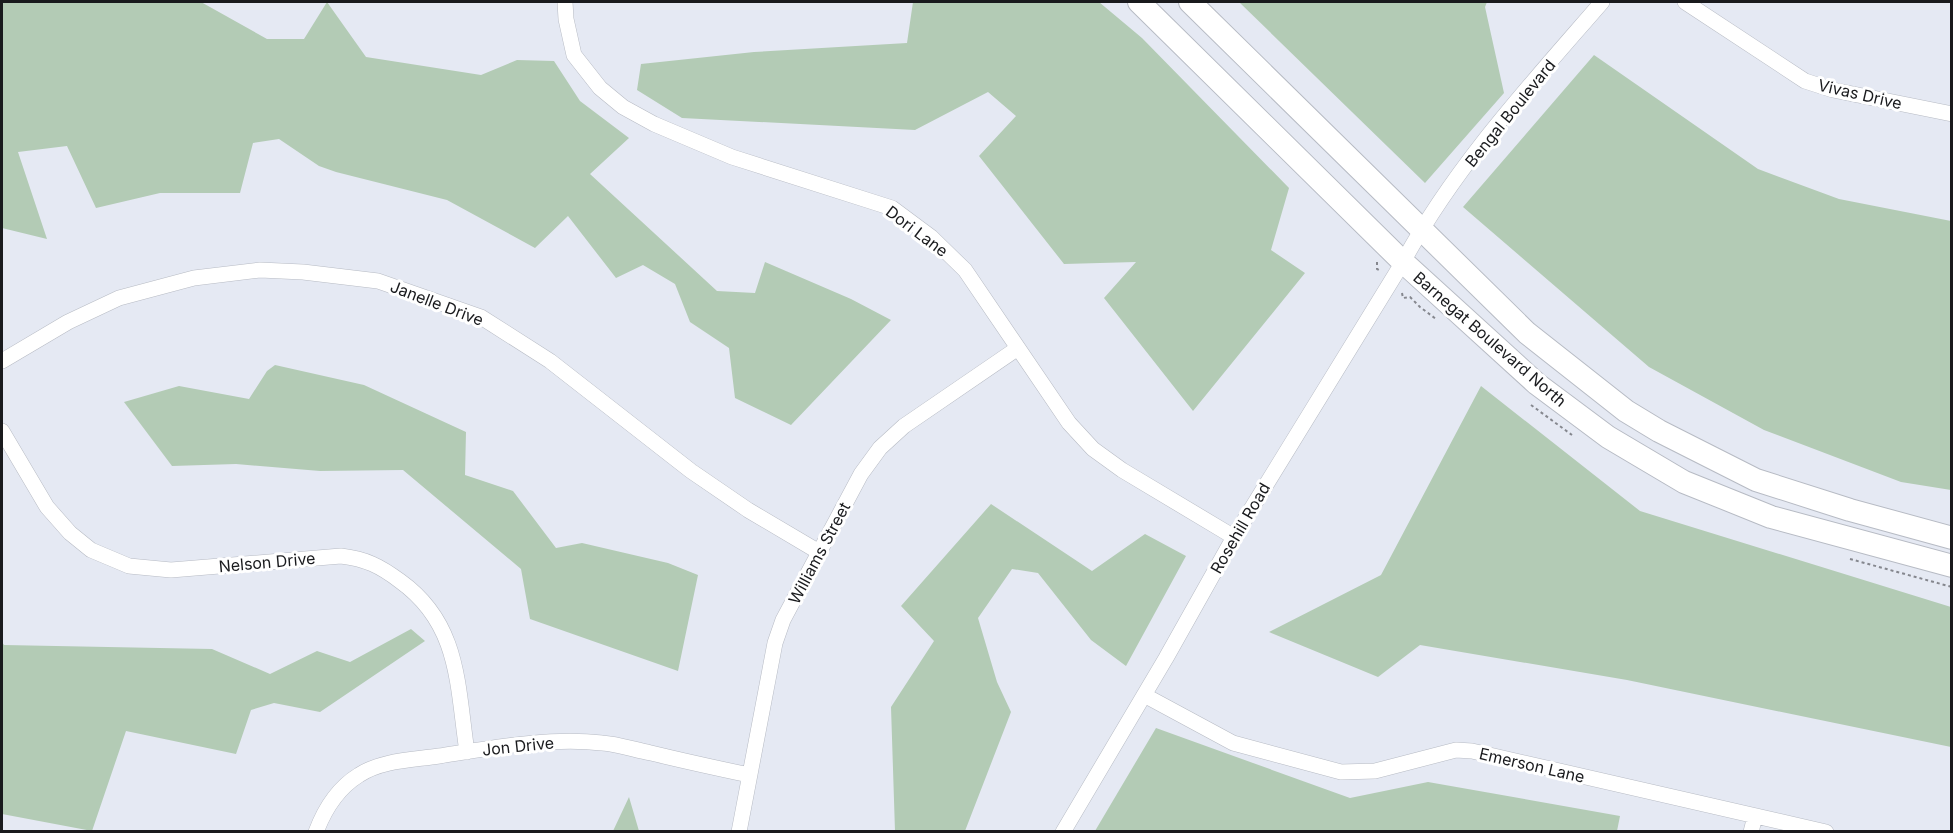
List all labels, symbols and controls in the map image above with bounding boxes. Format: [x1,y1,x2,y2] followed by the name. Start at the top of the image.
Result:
[1461,55,1559,171] street label: Bengal Boulevard
[1816,75,1904,113] street label: Vivas Drive
[882,201,952,261] street label: Dori Lane
[1409,267,1571,411] street label: Barnegat Boulevard North
[388,276,486,330] street label: Janelle Drive
[1206,479,1274,577] street label: Rosehill Road
[784,499,854,607] street label: Williams Street
[218,548,316,576] street label: Nelson Drive
[481,732,555,760] street label: Jon Drive
[1477,743,1587,787] street label: Emerson Lane

